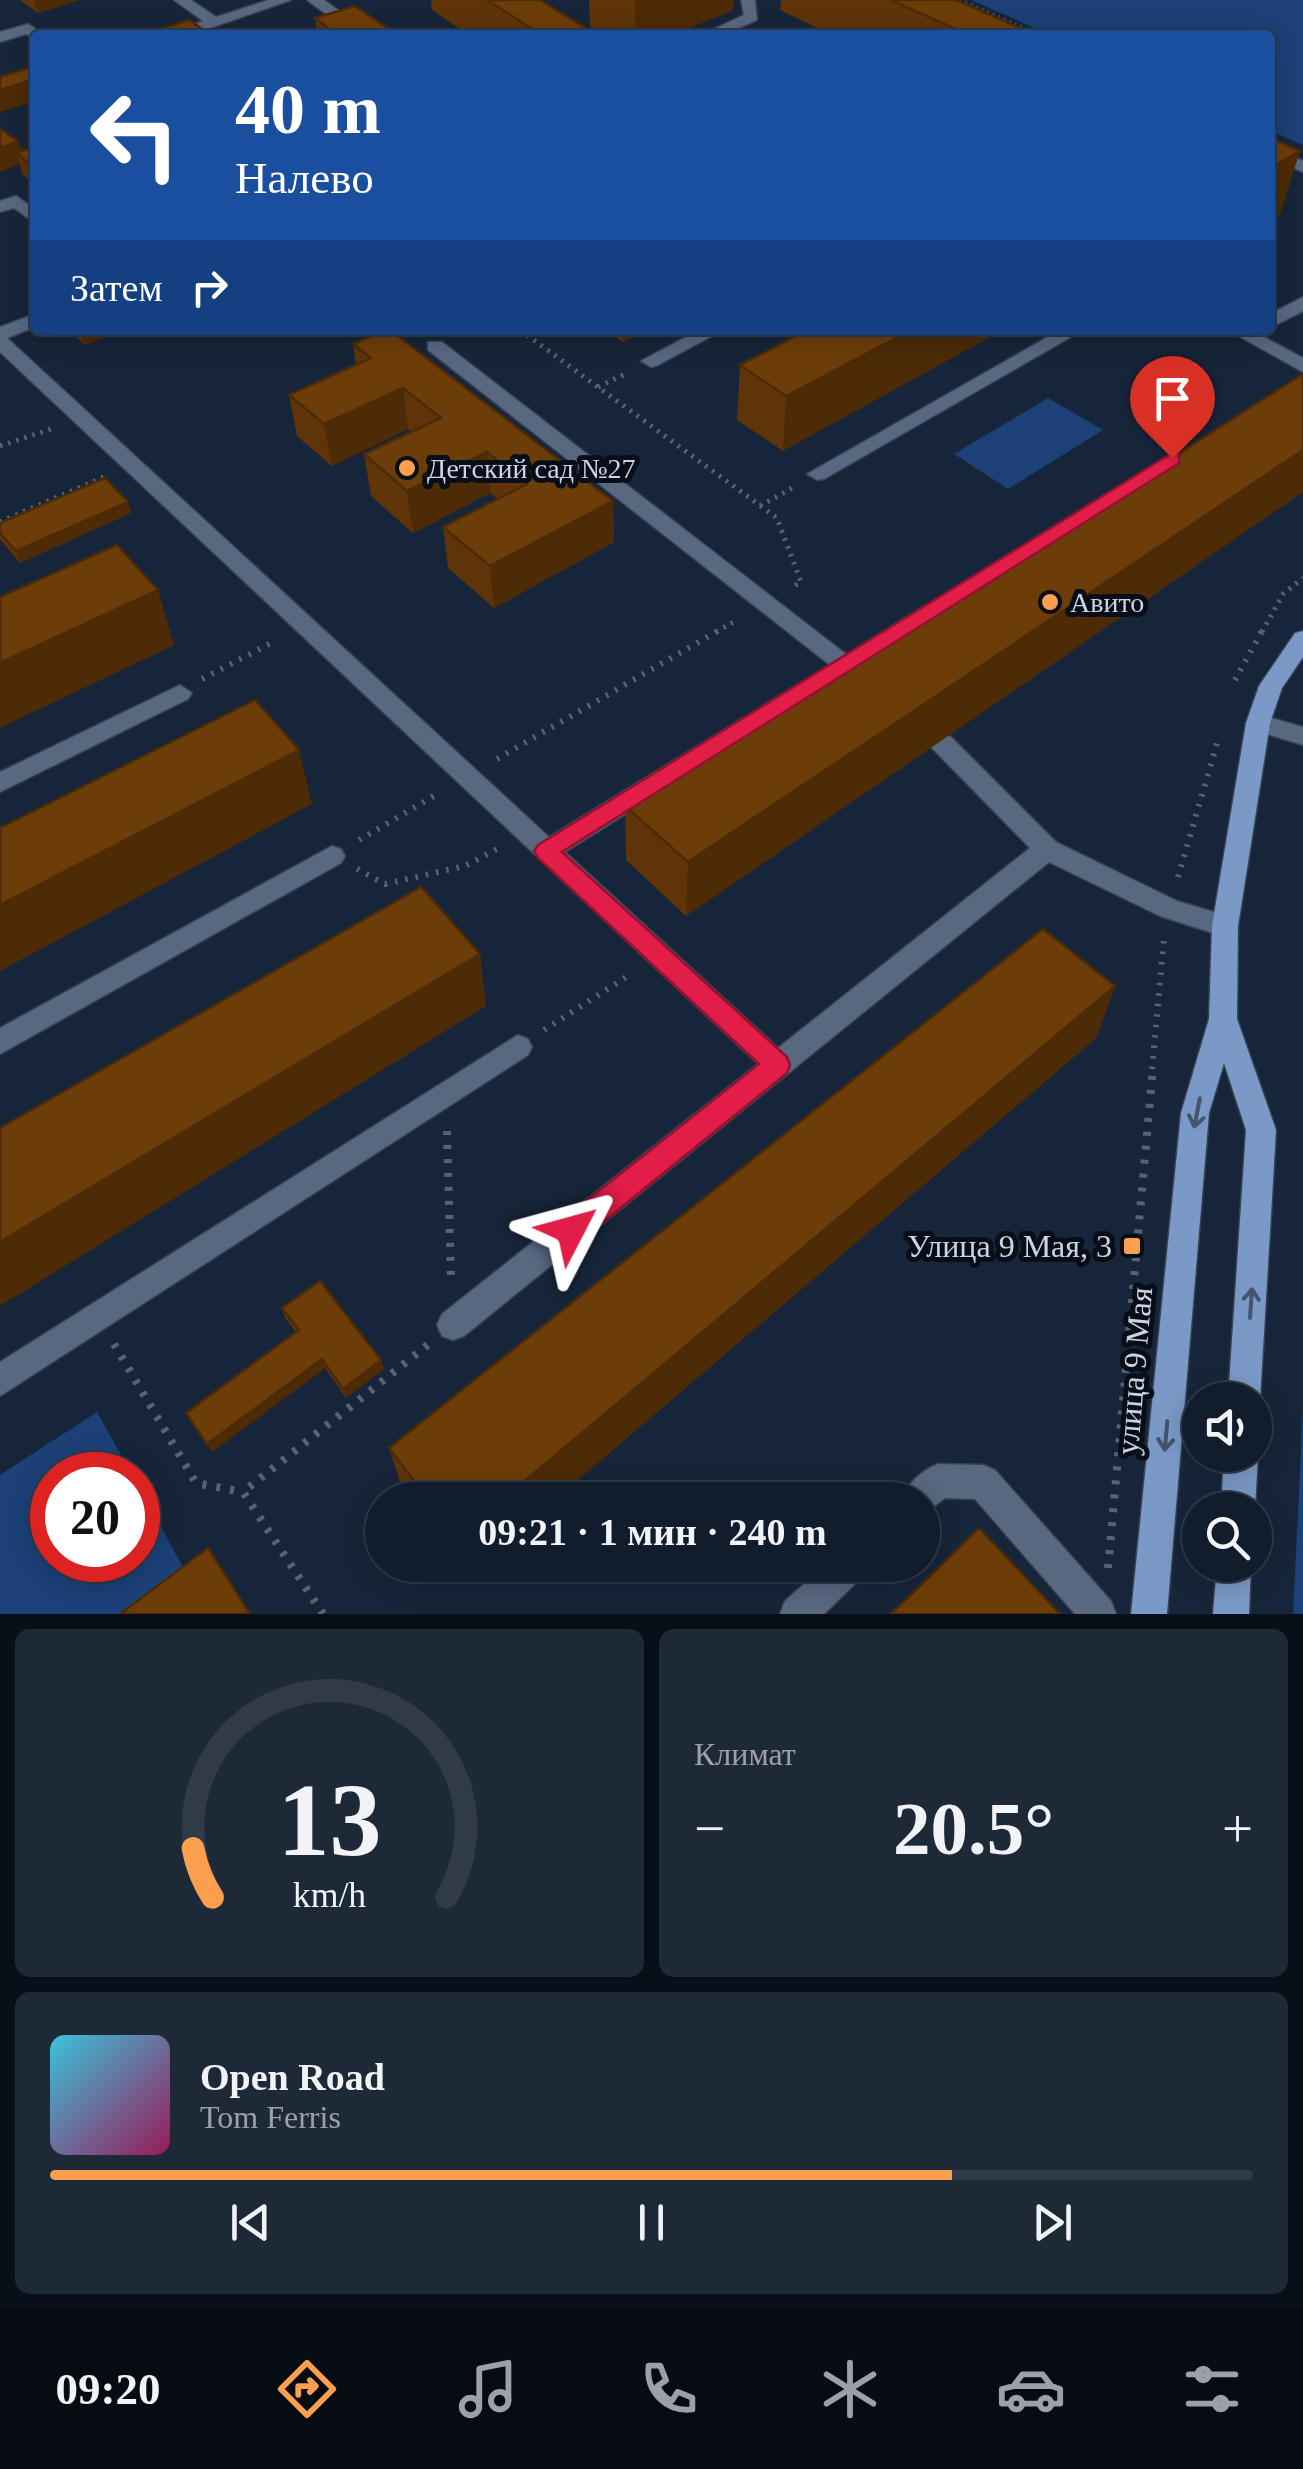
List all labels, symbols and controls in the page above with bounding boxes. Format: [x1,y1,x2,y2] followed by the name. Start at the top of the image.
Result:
[70,70,200,200] icon: left
[235,71,381,148] text: 40 m
[235,153,374,203] text: Налево
[182,260,237,315] icon: right
[70,267,162,309] text: Затем
[1130,356,1215,459] pin
[1145,371,1200,426] icon: arrive
[427,453,636,484] place label: Детский сад №27
[396,457,418,479] marker: Детский сад №27
[1070,587,1144,618] place label: Авито
[1039,591,1061,613] marker: Авито
[1187,1096,1206,1129] one-way arrow
[519,1178,623,1282] position arrow
[907,1228,1112,1264] place label: Улица 9 Мая, 3
[1121,1235,1143,1257] marker: Улица 9 Мая, 3
[1109,1285,1159,1456] street label: улица 9 Мая
[1241,1287,1260,1319] one-way arrow
[1182,1382,1272,1582] map controls
[1182,1382,1272,1472] button: sound
[1156,1420,1175,1452] one-way arrow
[30,1452,160,1582] speed limit sign: 20
[1182,1492,1272,1582] button: search
[478,1511,827,1553] text: 09:21 · 1 мин · 240 m
[694,1736,796,1772] text: Климат
[278,1762,382,1877] text: 13
[893,1787,1054,1870] text: 20.5°
[694,1798,725,1859] text: −
[1222,1798,1253,1859] text: +
[293,1875,366,1915] text: km/h
[200,2056,385,2098] text: Open Road
[200,2099,341,2135] text: Tom Ferris
[223,2195,278,2250] icon: previous
[624,2195,679,2250] icon: pause
[1025,2195,1080,2250] icon: next
[272,2354,342,2424] icon: directions
[453,2354,523,2424] icon: music
[634,2354,704,2424] icon: phone
[815,2354,885,2424] icon: climate
[996,2354,1066,2424] icon: car
[1177,2354,1247,2424] icon: filters
[56,2364,161,2414] text: 09:20

